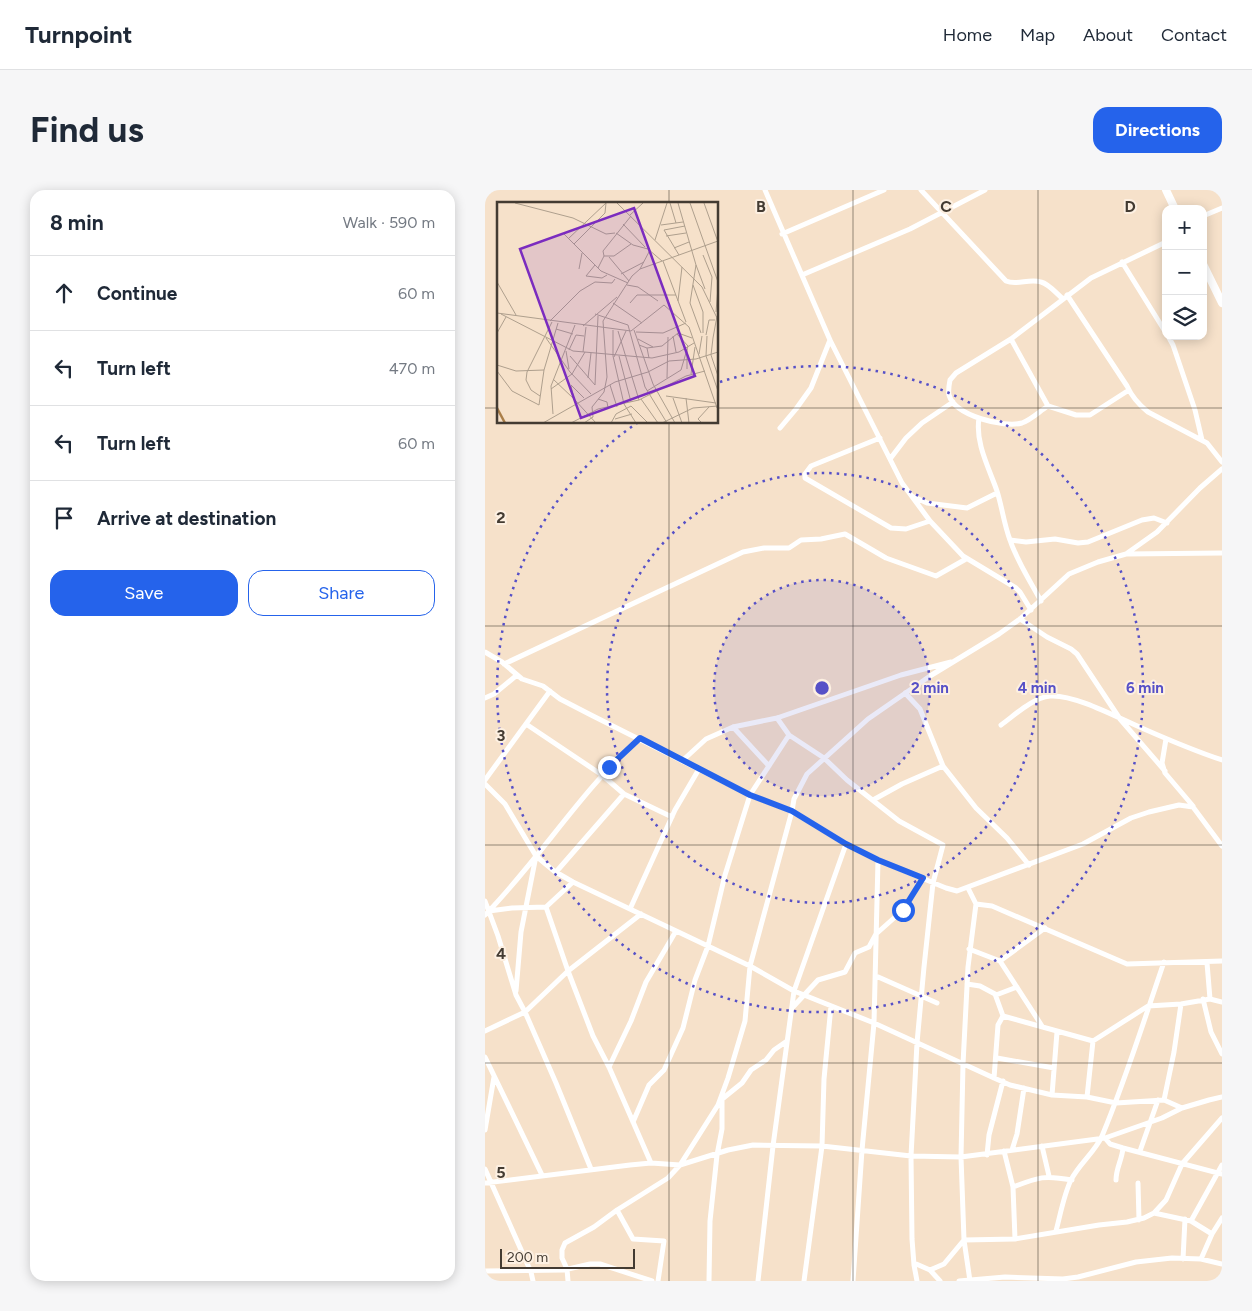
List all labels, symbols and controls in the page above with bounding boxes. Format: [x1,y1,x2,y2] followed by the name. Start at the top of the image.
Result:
[25,20,132,49] text: Turnpoint
[943,24,992,46] text: Home
[1020,24,1055,46] text: Map
[1083,24,1133,46] text: About
[1161,24,1227,46] text: Contact
[1093,107,1222,153] button: Directions
[30,109,144,151] text: Find us
[756,197,766,216] text: B
[940,197,952,216] text: C
[1124,197,1136,216] text: D
[497,202,719,424] inset map
[1162,205,1207,340] map controls
[1162,205,1207,250] button: +
[50,210,104,235] text: 8 min
[343,213,435,232] text: Walk · 590 m
[1162,250,1207,295] button: −
[50,279,78,307] icon: ahead
[97,282,177,305] text: Continue
[398,284,435,303] text: 60 m
[1162,295,1207,340] button: layers
[50,354,78,382] icon: left
[97,357,171,380] text: Turn left
[389,359,435,378] text: 470 m
[50,429,78,457] icon: left
[97,432,171,455] text: Turn left
[398,434,435,453] text: 60 m
[50,504,78,532] icon: arrive
[97,507,276,530] text: Arrive at destination
[496,508,506,527] text: 2
[50,570,238,616] button: Save
[248,570,435,616] button: Share
[813,679,831,697] centre of rings
[911,679,949,697] text: 2 min
[1018,679,1056,697] text: 4 min
[1126,679,1164,697] text: 6 min
[497,726,506,745] text: 3
[598,756,621,779] route end
[892,899,915,922] route start
[496,944,506,963] text: 4
[496,1163,506,1182] text: 5
[500,1246,635,1269] scale bar
[507,1249,548,1266] text: 200 m

